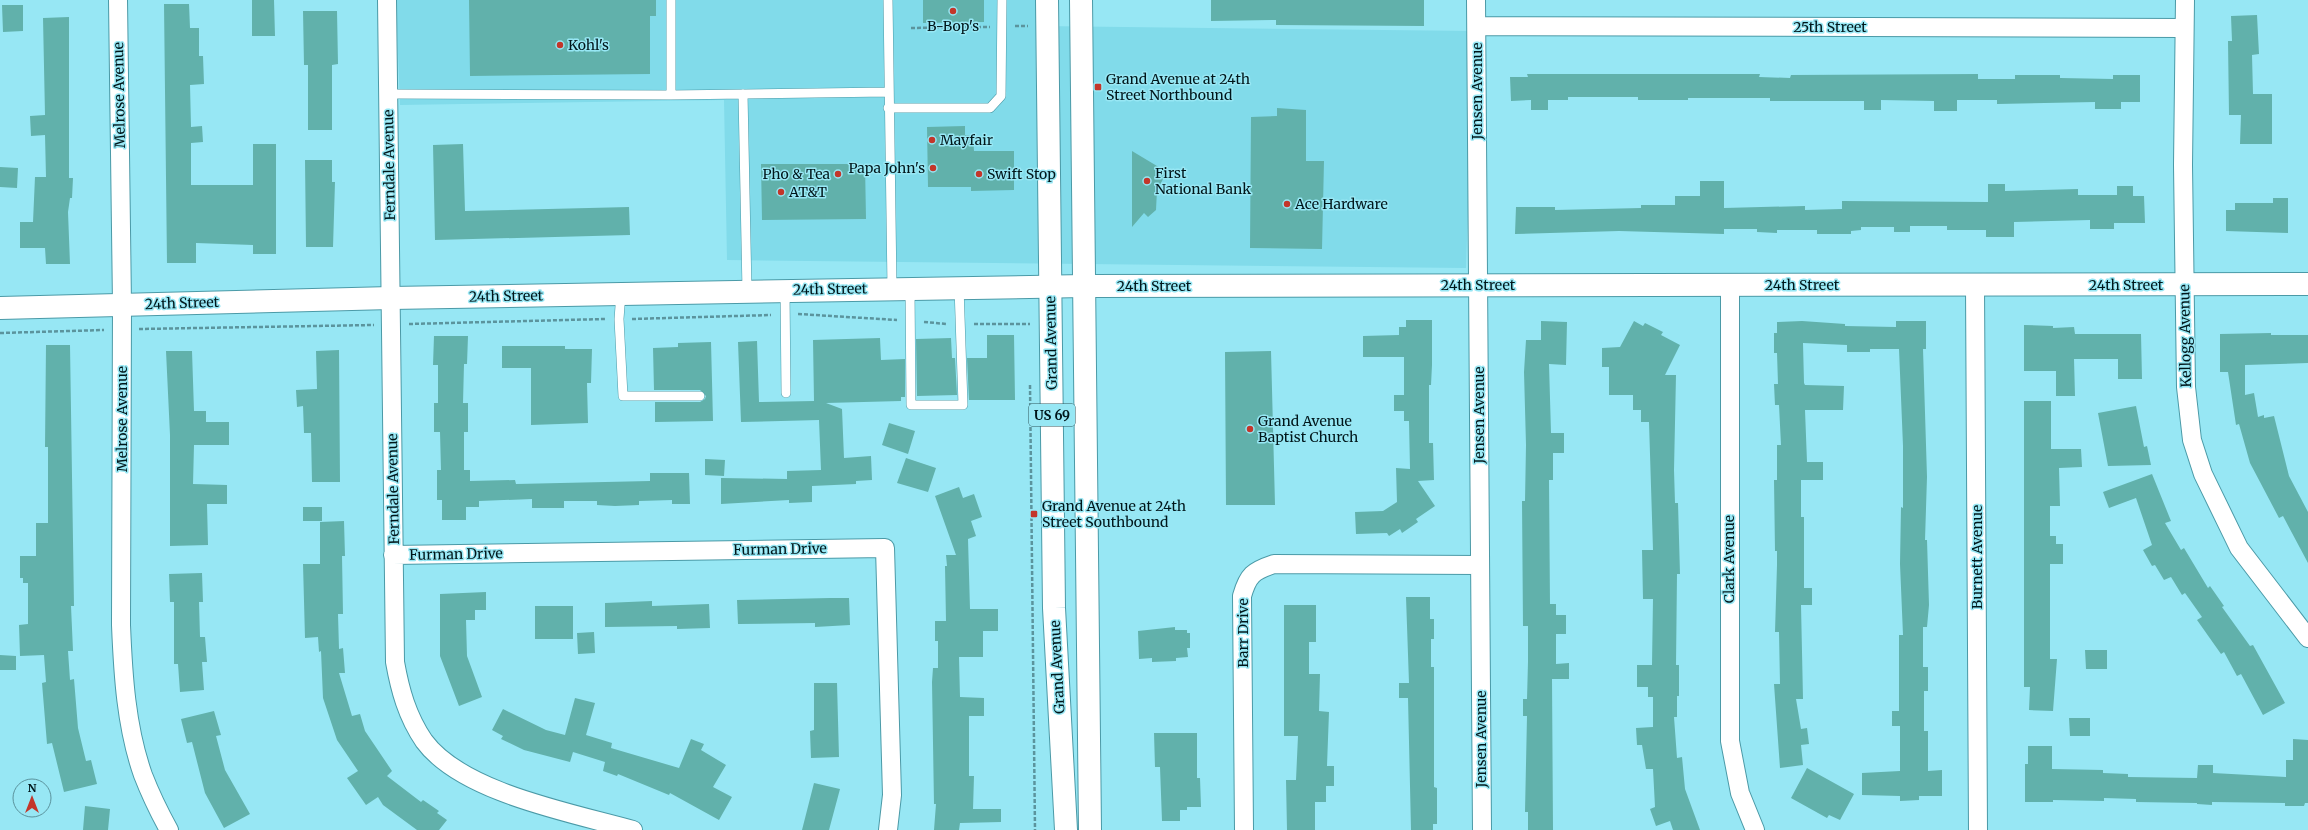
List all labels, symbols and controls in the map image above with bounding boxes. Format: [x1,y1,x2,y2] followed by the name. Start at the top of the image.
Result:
[948,6,958,16] marker: B-Bop's
[927,17,979,35] place label: B-Bop's
[1793,18,1867,36] street label: 25th Street
[568,36,609,54] place label: Kohl's
[555,40,565,50] marker: Kohl's
[109,42,129,148] street label: Melrose Avenue
[1468,42,1486,141] street label: Jensen Avenue
[1106,70,1250,104] place label: Grand Avenue at 24th Street Northbound
[1093,82,1103,92] marker: Grand Avenue at 24th Street Northbound
[379,109,399,221] street label: Ferndale Avenue
[940,131,993,149] place label: Mayfair
[927,135,937,145] marker: Mayfair
[849,159,925,177] place label: Papa John's
[928,163,938,173] marker: Papa John's
[1155,164,1251,198] place label: First National Bank
[762,165,830,183] place label: Pho & Tea
[987,165,1056,183] place label: Swift Stop
[833,169,843,179] marker: Pho & Tea
[974,169,984,179] marker: Swift Stop
[1142,176,1152,186] marker: First National Bank
[788,183,827,201] place label: AT&T
[776,187,786,197] marker: AT&T
[1294,195,1388,213] place label: Ace Hardware
[1282,199,1292,209] marker: Ace Hardware
[1441,276,1516,294] street label: 24th Street
[1765,276,1840,294] street label: 24th Street
[2089,276,2164,294] street label: 24th Street
[1117,277,1192,295] street label: 24th Street
[793,279,868,299] street label: 24th Street
[2175,284,2195,388] street label: Kellogg Avenue
[469,286,544,306] street label: 24th Street
[145,293,220,313] street label: 24th Street
[1041,296,1061,390] street label: Grand Avenue
[113,366,131,472] street label: Melrose Avenue
[1470,366,1488,465] street label: Jensen Avenue
[1029,404,1075,426] road number: US 69
[1258,412,1358,446] place label: Grand Avenue Baptist Church
[1245,424,1255,434] marker: Grand Avenue Baptist Church
[383,433,403,545] street label: Ferndale Avenue
[1042,497,1186,531] place label: Grand Avenue at 24th Street Southbound
[1968,505,1986,609] street label: Burnett Avenue
[1029,509,1039,519] marker: Grand Avenue at 24th Street Southbound
[1720,515,1738,603] street label: Clark Avenue
[733,539,827,559] street label: Furman Drive
[409,544,503,564] street label: Furman Drive
[1234,598,1252,668] street label: Barr Drive
[1046,620,1068,714] street label: Grand Avenue
[1472,690,1490,789] street label: Jensen Avenue
[12,778,52,818] north arrow
[28,781,37,795] text: N

